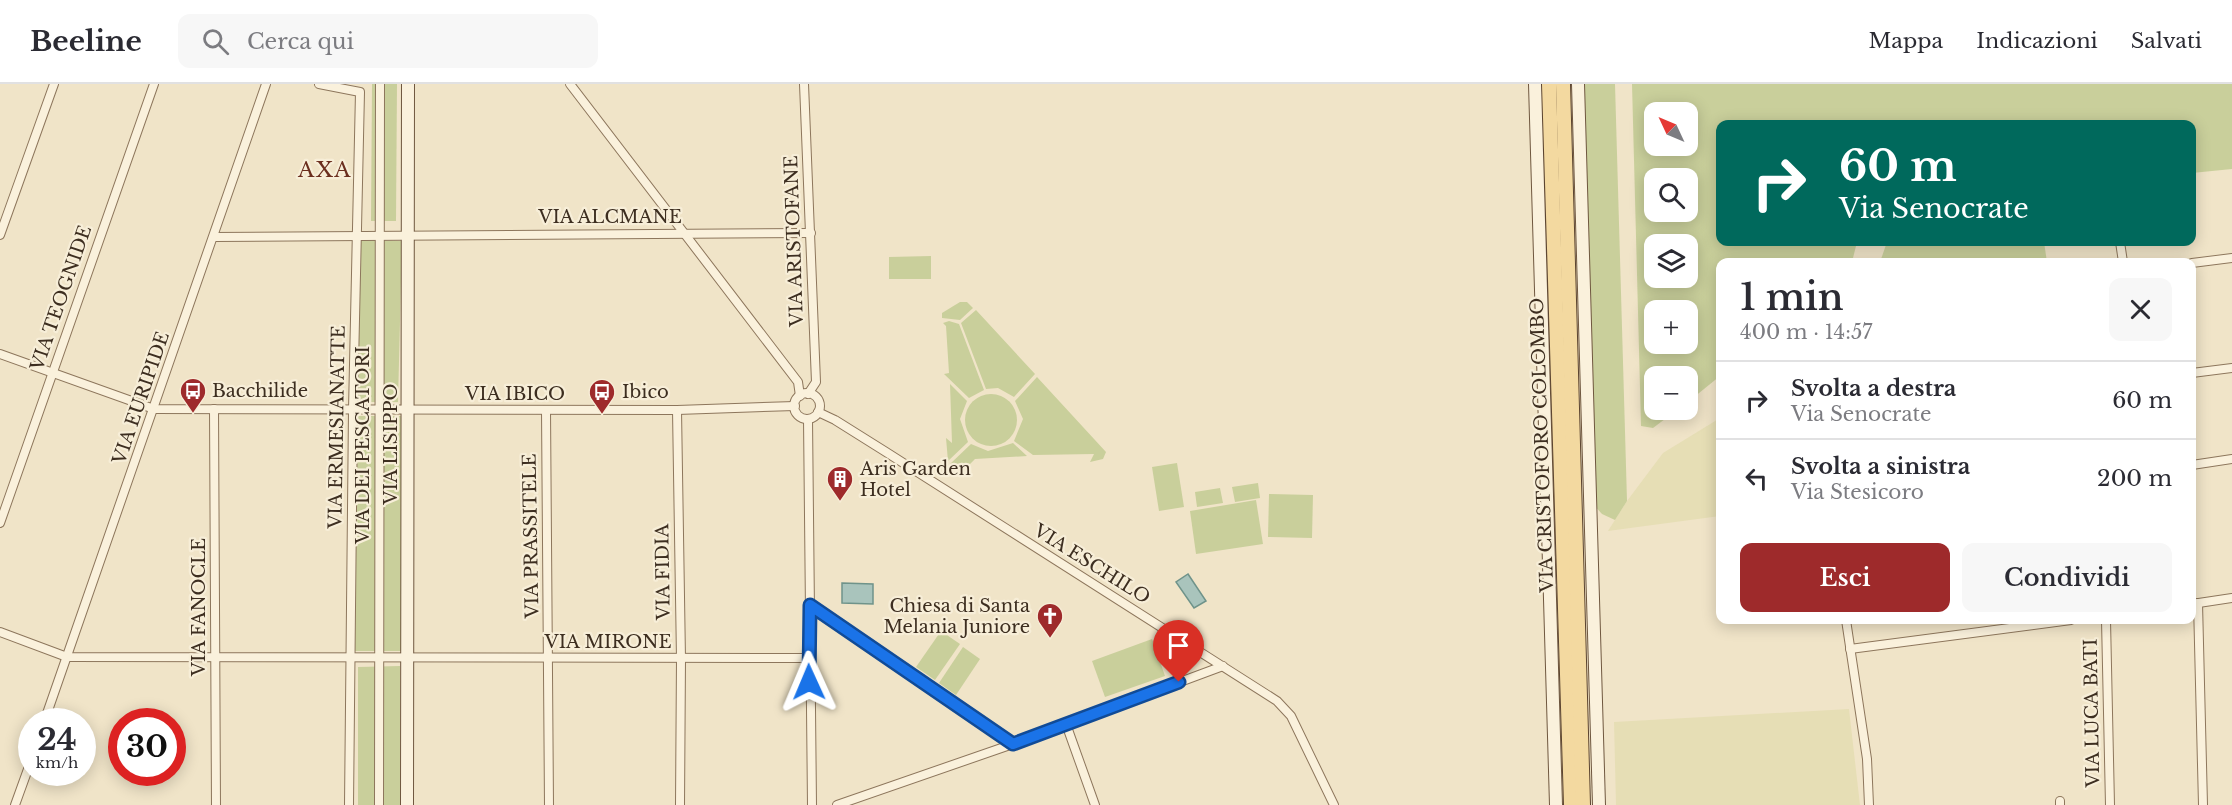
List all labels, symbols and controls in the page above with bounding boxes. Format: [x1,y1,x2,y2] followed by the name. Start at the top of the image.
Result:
[178,14,598,68] search box
[30,24,142,59] text: Beeline
[199,25,232,58] icon: search
[247,28,354,55] text: Cerca qui
[1868,28,1943,54] text: Mappa
[1976,28,2098,54] text: Indicazioni
[2131,28,2202,54] text: Salvati
[1644,102,1698,156] north arrow
[1644,102,1698,420] map controls
[1839,140,1957,192] text: 60 m
[1740,144,1818,222] icon: right
[780,155,808,328] street label: VIA ARISTOFANE
[297,157,352,183] district label: AXA
[1644,168,1698,222] button: search
[1839,192,2029,225] text: Via Senocrate
[537,206,682,228] street label: VIA ALCMANE
[26,223,96,374] street label: VIA TEOGNIDE
[1644,234,1698,288] button: layers
[1740,275,1844,320] text: 1 min
[2109,278,2172,341] button: close
[1526,297,1558,594] street label: VIA CRISTOFORO COLOMBO
[1644,300,1698,354] button: +
[1740,320,1872,344] text: 400 m · 14:57
[324,325,350,530] street label: VIA ERMESIANATTE
[108,329,174,468] street label: VIA EURIPIDE
[352,346,374,545] street label: VIA DEI PESCATORI
[1644,366,1698,420] button: −
[1791,375,1956,402] text: Svolta a destra
[178,376,208,414] bus stop icon: Bacchilide
[587,377,617,415] bus stop icon: Ibico
[212,380,308,402] place label: Bacchilide
[622,381,669,403] place label: Ibico
[380,383,402,506] street label: VIA LISIPPO
[464,383,565,405] street label: VIA IBICO
[1740,384,1773,417] icon: right
[2112,387,2172,414] text: 60 m
[1791,402,1932,426] text: Via Senocrate
[519,453,543,620] street label: VIA PRASSITELE
[1791,453,1970,480] text: Svolta a sinistra
[859,458,971,501] place label: Aris Garden Hotel
[1740,462,1773,495] icon: left
[825,464,855,502] building icon: Aris Garden Hotel
[2097,465,2172,492] text: 200 m
[1791,480,1924,504] text: Via Stesicoro
[1029,519,1154,609] street label: VIA ESCHILO
[651,522,675,621] street label: VIA FIDIA
[188,538,210,677] street label: VIA FANOCLE
[1740,543,1950,612] button: Esci
[1962,543,2172,612] button: Condividi
[883,595,1030,638] place label: Chiesa di Santa Melania Juniore
[1035,601,1065,639] church icon: Chiesa di Santa Melania Juniore
[1153,620,1204,682] pin
[1162,629,1195,662] icon: arrive
[544,631,671,653] street label: VIA MIRONE
[2080,638,2104,789] street label: VIA LUCA BATI
[777,650,841,714] position arrow
[108,708,186,786] speed limit sign: 30
[37,721,77,758] text: 24
[36,753,78,772] text: km/h

